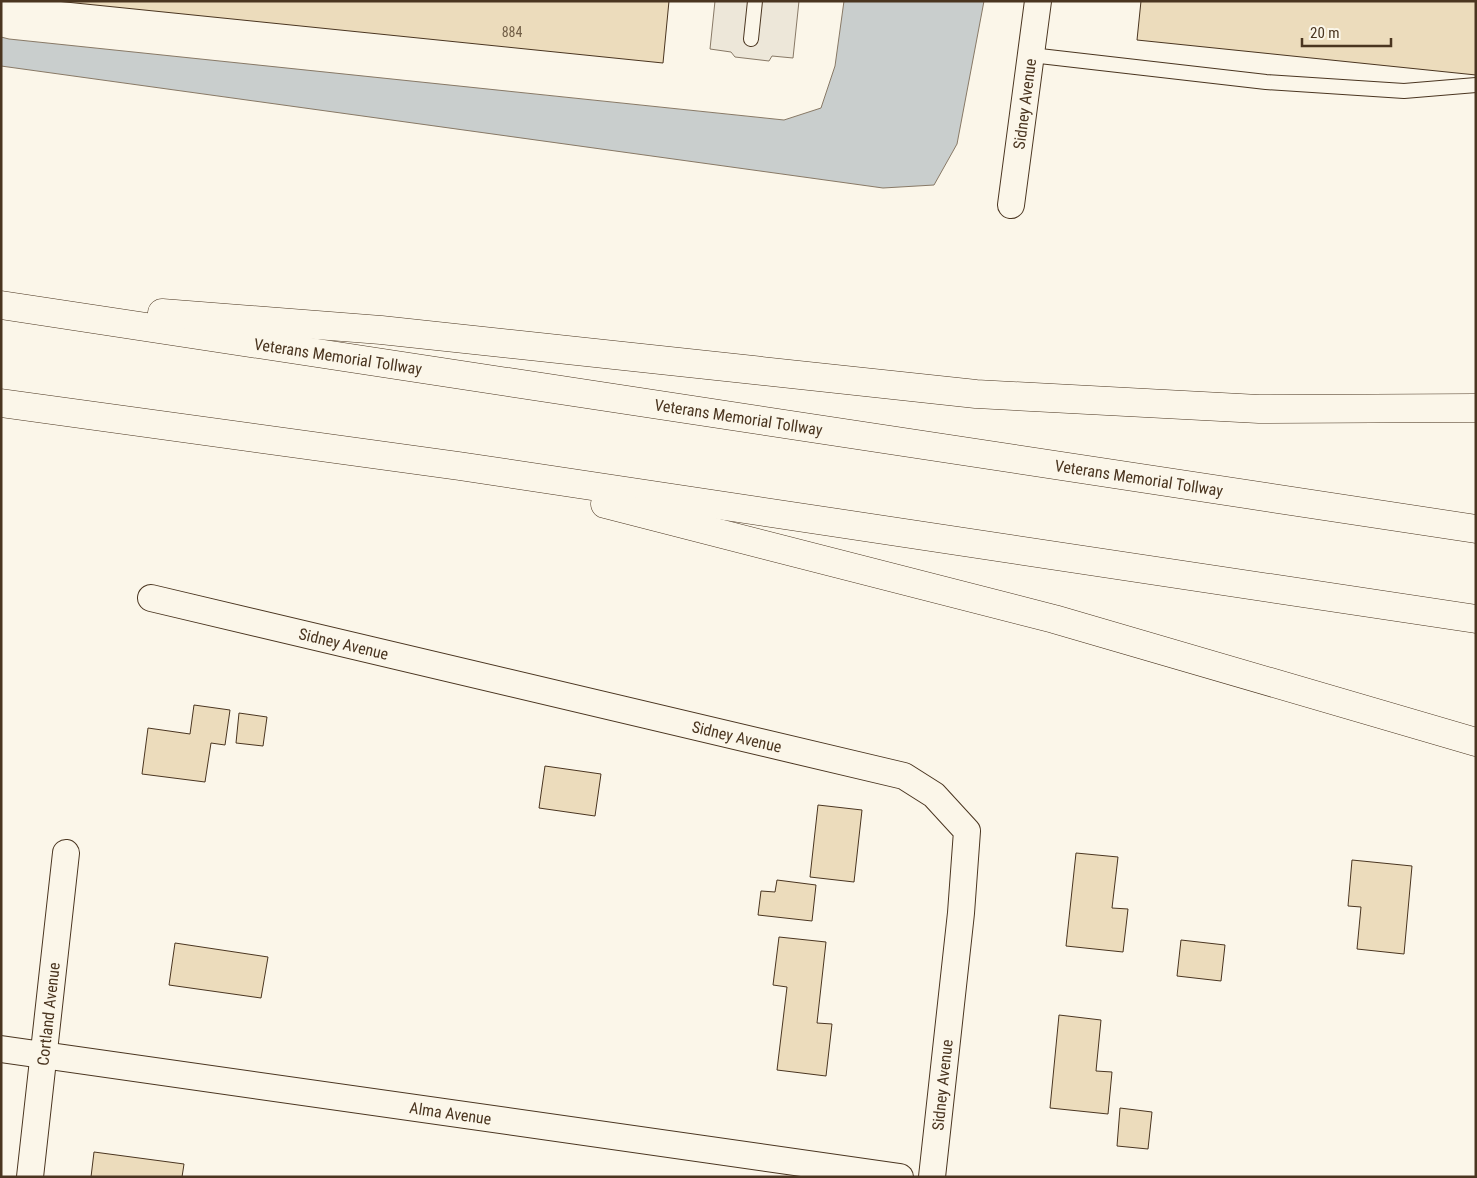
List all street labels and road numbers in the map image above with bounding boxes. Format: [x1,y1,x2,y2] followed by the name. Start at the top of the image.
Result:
[1009,57,1040,151] street label: Sidney Avenue
[253,335,424,379] street label: Veterans Memorial Tollway
[653,395,824,440] street label: Veterans Memorial Tollway
[1054,456,1225,500] street label: Veterans Memorial Tollway
[297,624,390,664] street label: Sidney Avenue
[690,717,783,757] street label: Sidney Avenue
[33,961,64,1067] street label: Cortland Avenue
[928,1039,957,1132] street label: Sidney Avenue
[408,1098,493,1129] street label: Alma Avenue

